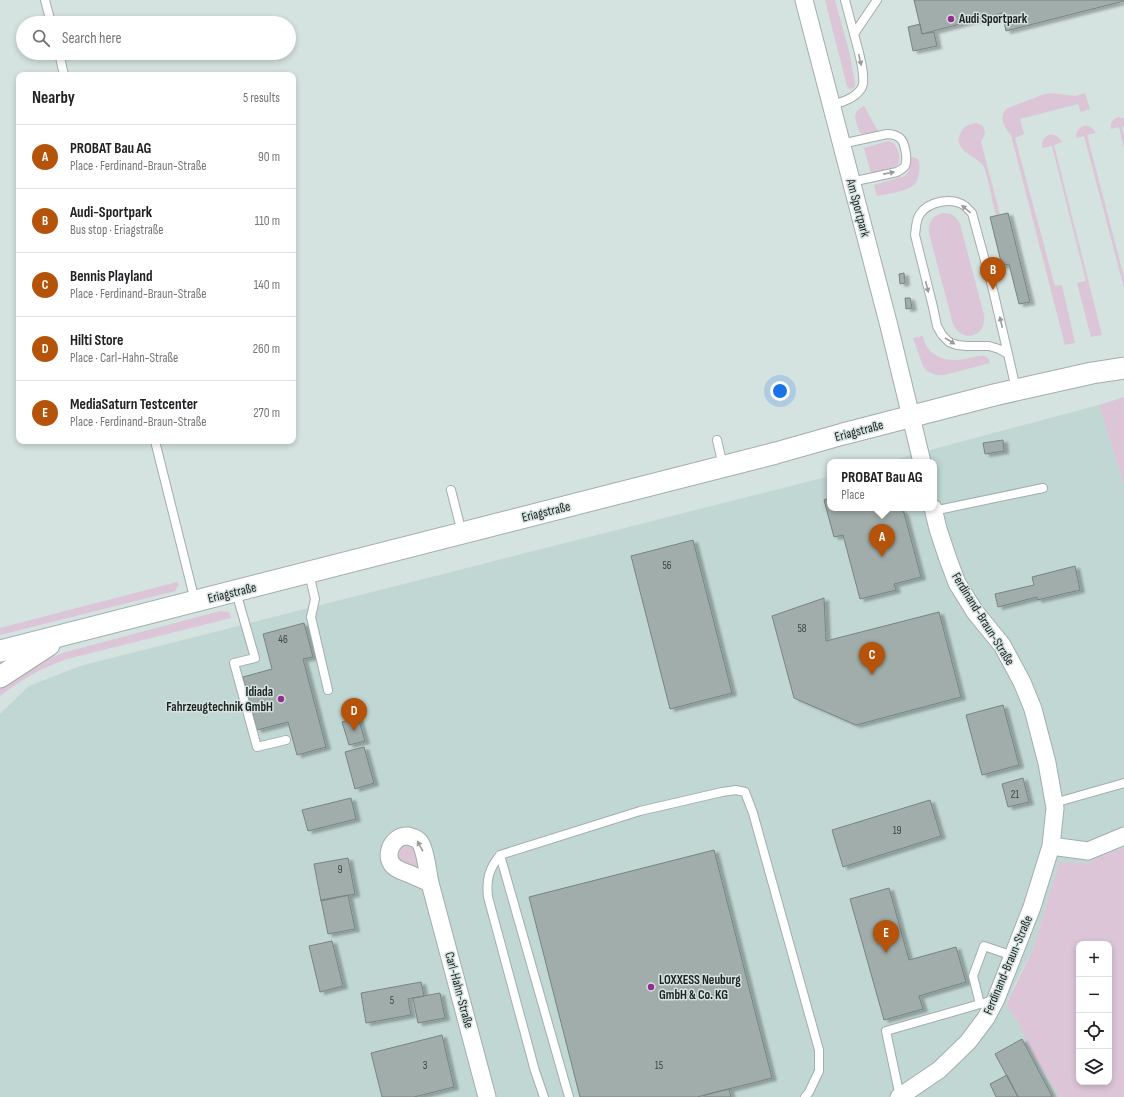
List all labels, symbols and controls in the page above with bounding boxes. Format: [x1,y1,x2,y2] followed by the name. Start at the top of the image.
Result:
[958,11,1028,27] place label: Audi Sportpark
[946,14,956,24] marker: Audi Sportpark
[16,16,296,60] search box
[30,27,52,49] icon: search
[62,29,122,48] text: Search here
[857,54,863,66] one-way arrow
[32,88,75,108] text: Nearby
[243,90,280,106] text: 5 results
[70,139,151,158] text: PROBAT Bau AG
[42,149,48,165] text: A
[258,149,280,165] text: 90 m
[70,158,206,174] text: Place · Ferdinand-Braun-Straße
[883,170,895,176] one-way arrow
[842,176,873,239] street label: Am Sportpark
[70,203,152,222] text: Audi-Sportpark
[961,204,972,213] one-way arrow
[42,213,48,229] text: B
[255,213,280,229] text: 110 m
[70,222,164,238] text: Bus stop · Eriagstraße
[980,257,1006,290] pin: B
[70,267,153,286] text: Bennis Playland
[42,277,48,293] text: C
[254,277,280,293] text: 140 m
[925,280,931,293] one-way arrow
[70,286,206,302] text: Place · Ferdinand-Braun-Straße
[997,316,1003,328] one-way arrow
[70,331,123,350] text: Hilti Store
[944,337,955,344] one-way arrow
[42,341,48,357] text: D
[253,341,280,357] text: 260 m
[70,350,178,366] text: Place · Carl-Hahn-Straße
[770,381,790,401] your location
[70,395,198,414] text: MediaSaturn Testcenter
[42,405,48,421] text: E
[253,405,280,421] text: 270 m
[70,414,206,430] text: Place · Ferdinand-Braun-Straße
[833,417,885,445] street label: Eriagstraße
[827,459,937,511] popup
[841,468,923,487] text: PROBAT Bau AG
[841,487,865,503] text: Place
[520,498,572,526] street label: Eriagstraße
[869,524,895,557] pin: A
[662,559,672,572] house number: 56
[948,570,1018,668] street label: Ferdinand-Braun-Straße
[206,579,258,607] street label: Eriagstraße
[797,622,807,635] house number: 58
[278,633,288,646] house number: 46
[859,642,885,675] pin: C
[166,684,273,715] place label: Idiada Fahrzeugtechnik GmbH
[276,694,286,704] marker: Idiada Fahrzeugtechnik GmbH
[341,698,367,731] pin: D
[1011,788,1019,801] house number: 21
[893,824,901,837] house number: 19
[417,840,424,851] one-way arrow
[338,863,343,876] house number: 9
[980,913,1036,1017] street label: Ferdinand-Braun-Straße
[873,920,899,953] pin: E
[1076,941,1112,1085] map controls
[1076,941,1112,977] button: +
[441,950,477,1030] street label: Carl-Hahn-Straße
[659,972,741,1003] place label: LOXXESS Neuburg GmbH & Co. KG
[1076,977,1112,1013] button: −
[646,982,656,992] marker: LOXXESS Neuburg GmbH & Co. KG
[390,994,394,1007] house number: 5
[1076,1013,1112,1049] button: locate
[1076,1049,1112,1085] button: layers
[423,1059,428,1072] house number: 3
[655,1059,663,1072] house number: 15

